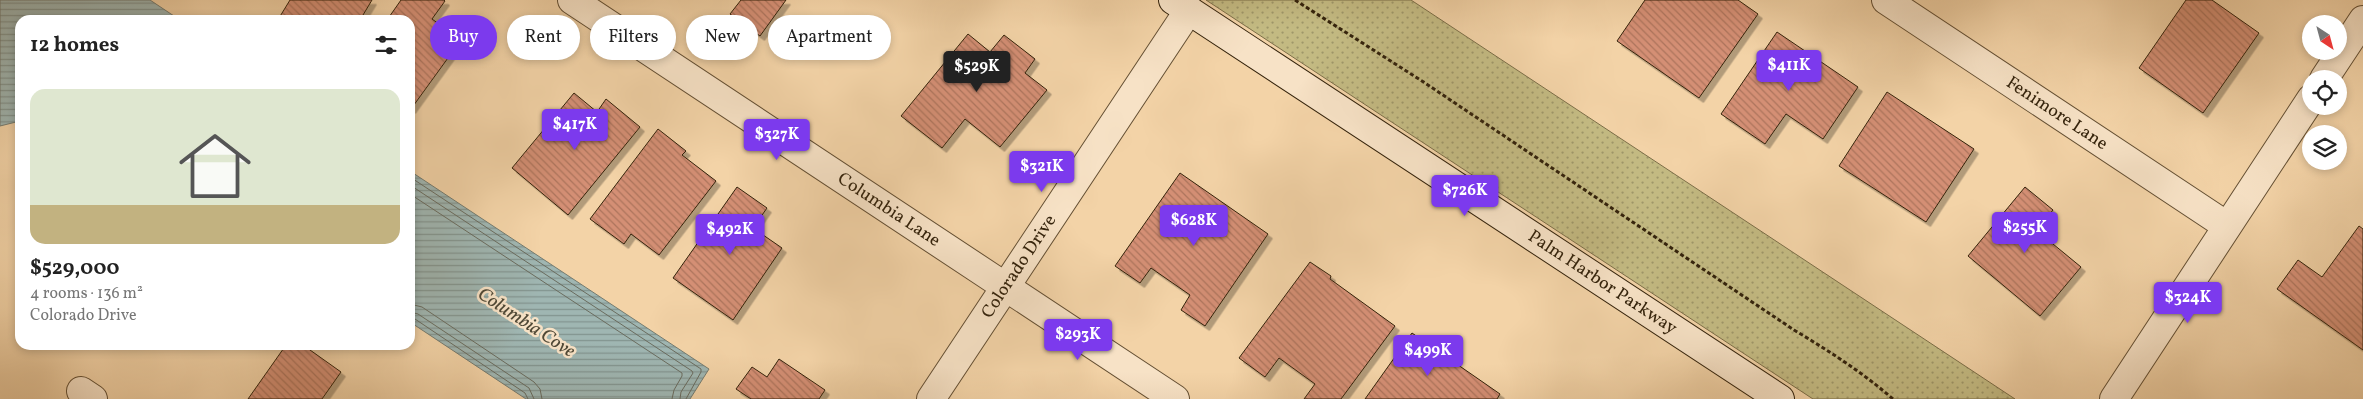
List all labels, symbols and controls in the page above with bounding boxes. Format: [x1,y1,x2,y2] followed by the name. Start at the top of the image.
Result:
[430,15,497,60] chip: Buy
[507,15,580,60] chip: Rent
[590,15,676,60] chip: Filters
[686,15,758,60] chip: New
[768,15,891,60] chip: Apartment
[2302,15,2348,60] north arrow
[2302,15,2347,170] map controls
[30,31,119,60] text: 12 homes
[372,31,400,59] icon: filters
[1754,49,1824,92] pin: $411K
[942,51,1012,93] pin: $529K
[1767,55,1811,77] text: $411K
[954,56,1000,78] text: $529K
[2001,70,2113,156] street label: Fenimore Lane
[2302,70,2347,115] button: locate
[540,108,610,151] pin: $417K
[553,114,597,136] text: $417K
[742,119,812,161] pin: $327K
[170,121,260,211] icon: home
[755,124,799,146] text: $327K
[2302,125,2347,170] button: layers
[1007,150,1077,193] pin: $321K
[1020,156,1064,178] text: $321K
[832,166,945,253] street label: Columbia Lane
[1430,174,1500,217] pin: $726K
[1442,180,1488,202] text: $726K
[1159,204,1229,247] pin: $628K
[975,210,1062,323] street label: Colorado Drive
[1171,210,1217,232] text: $628K
[1990,212,2060,254] pin: $255K
[695,214,765,256] pin: $492K
[2003,217,2047,239] text: $255K
[707,219,753,241] text: $492K
[1523,224,1682,341] street label: Palm Harbor Parkway
[30,254,120,283] text: $529,000
[472,282,580,364] water label: Columbia Cove
[2153,282,2223,324] pin: $324K
[30,283,143,305] text: 4 rooms · 136 m²
[2165,287,2211,309] text: $324K
[30,305,137,327] text: Colorado Drive
[1043,318,1113,361] pin: $293K
[1055,324,1101,346] text: $293K
[1393,334,1463,377] pin: $499K
[1404,340,1452,362] text: $499K

